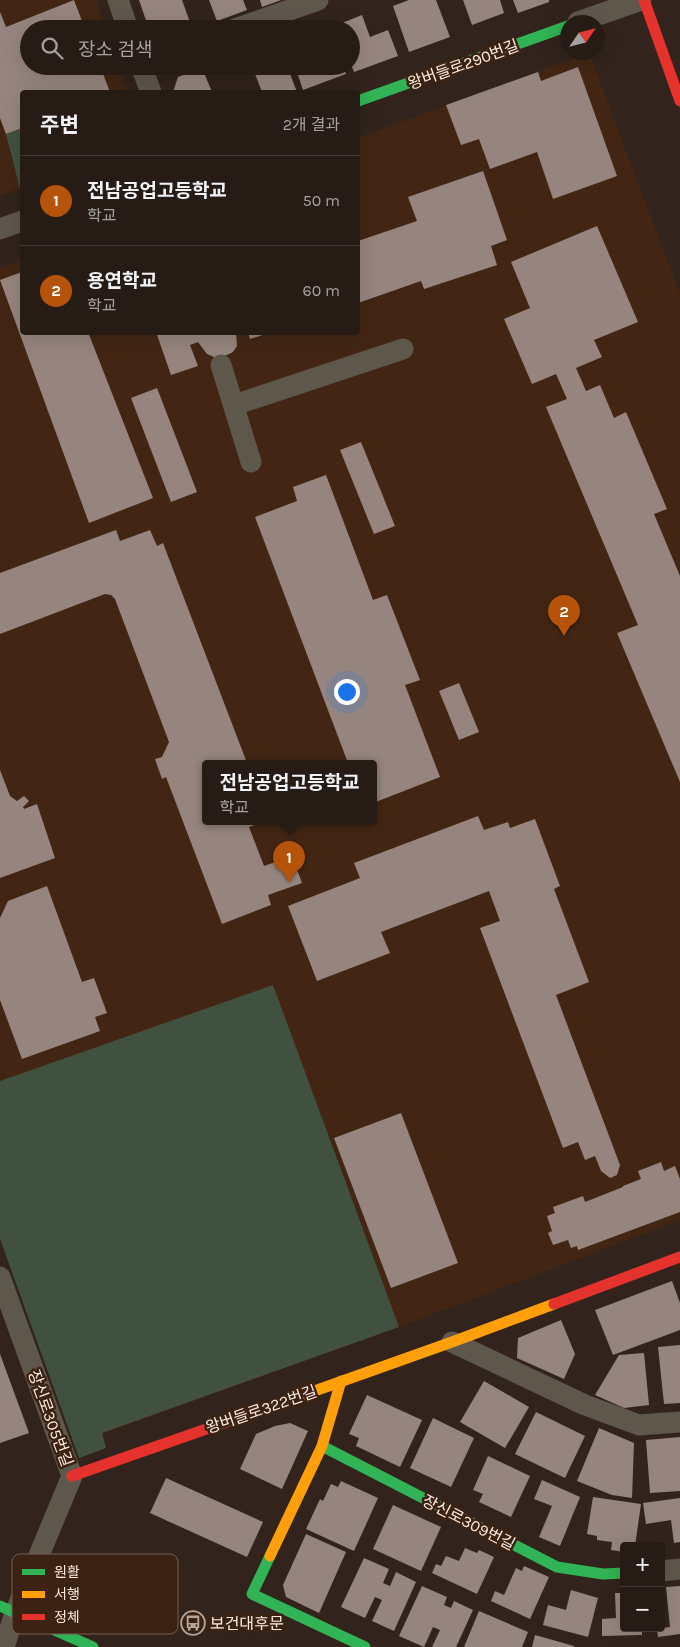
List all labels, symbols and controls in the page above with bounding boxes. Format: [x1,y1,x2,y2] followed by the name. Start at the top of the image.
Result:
[560,15,605,60] north arrow
[20,20,360,75] search box
[38,34,66,62] icon: search
[405,36,521,93] street label: 왕버들로290번길
[78,39,152,61] text: 장소 검색
[40,113,79,137] text: 주변
[283,115,340,134] text: 2개 결과
[87,180,227,202] text: 전남공업고등학교
[53,191,59,210] text: 1
[303,191,340,210] text: 50 m
[87,206,116,225] text: 학교
[87,270,157,292] text: 용연학교
[51,281,61,300] text: 2
[303,281,340,300] text: 60 m
[87,296,116,315] text: 학교
[548,595,580,636] pin: 2
[334,679,360,705] your location
[202,760,377,825] popup
[220,772,359,794] text: 전남공업고등학교
[220,798,249,817] text: 학교
[273,841,305,882] pin: 1
[24,1367,77,1469] street label: 장신로305번길
[203,1382,319,1437] street label: 왕버들로322번길
[419,1491,518,1554] street label: 장신로309번길
[620,1542,665,1632] map controls
[620,1542,665,1587] button: +
[12,1554,178,1634] legend
[54,1564,80,1581] text: 원활
[54,1586,80,1603] text: 서행
[620,1587,665,1632] button: −
[54,1609,80,1626] text: 정체
[180,1610,206,1636] bus stop icon: 보건대후문
[210,1614,284,1633] place label: 보건대후문

